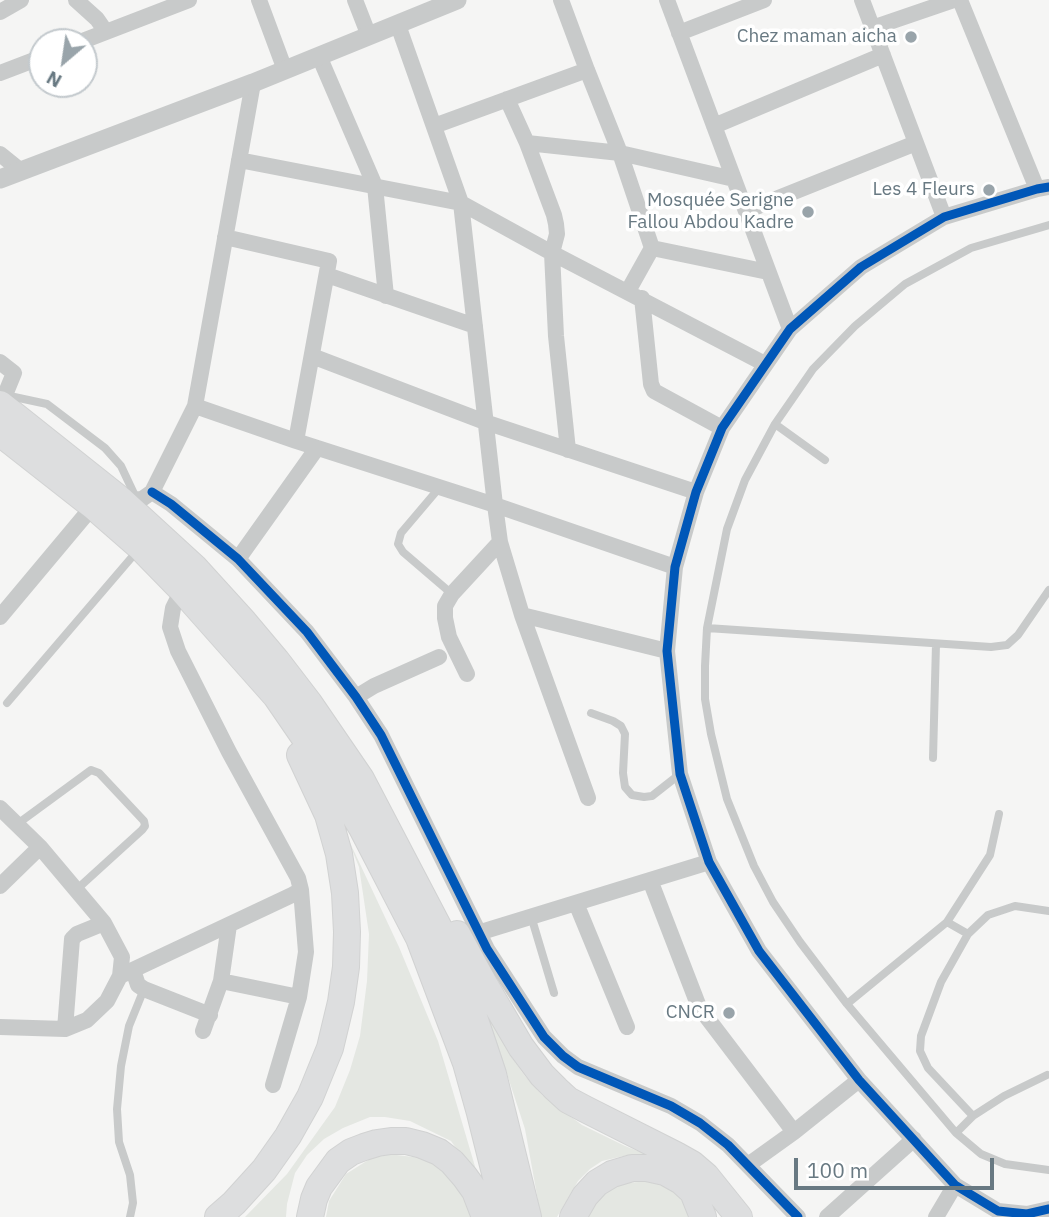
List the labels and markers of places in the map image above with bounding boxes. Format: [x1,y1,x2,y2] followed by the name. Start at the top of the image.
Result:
[737,26,897,48] place label: Chez maman aicha
[903,29,919,45] marker: Chez maman aicha
[872,179,975,201] place label: Les 4 Fleurs
[981,182,997,198] marker: Les 4 Fleurs
[627,190,794,234] place label: Mosquée Serigne Fallou Abdou Kadre
[800,204,816,220] marker: Mosquée Serigne Fallou Abdou Kadre
[666,1002,715,1024] place label: CNCR
[721,1005,737,1021] marker: CNCR

